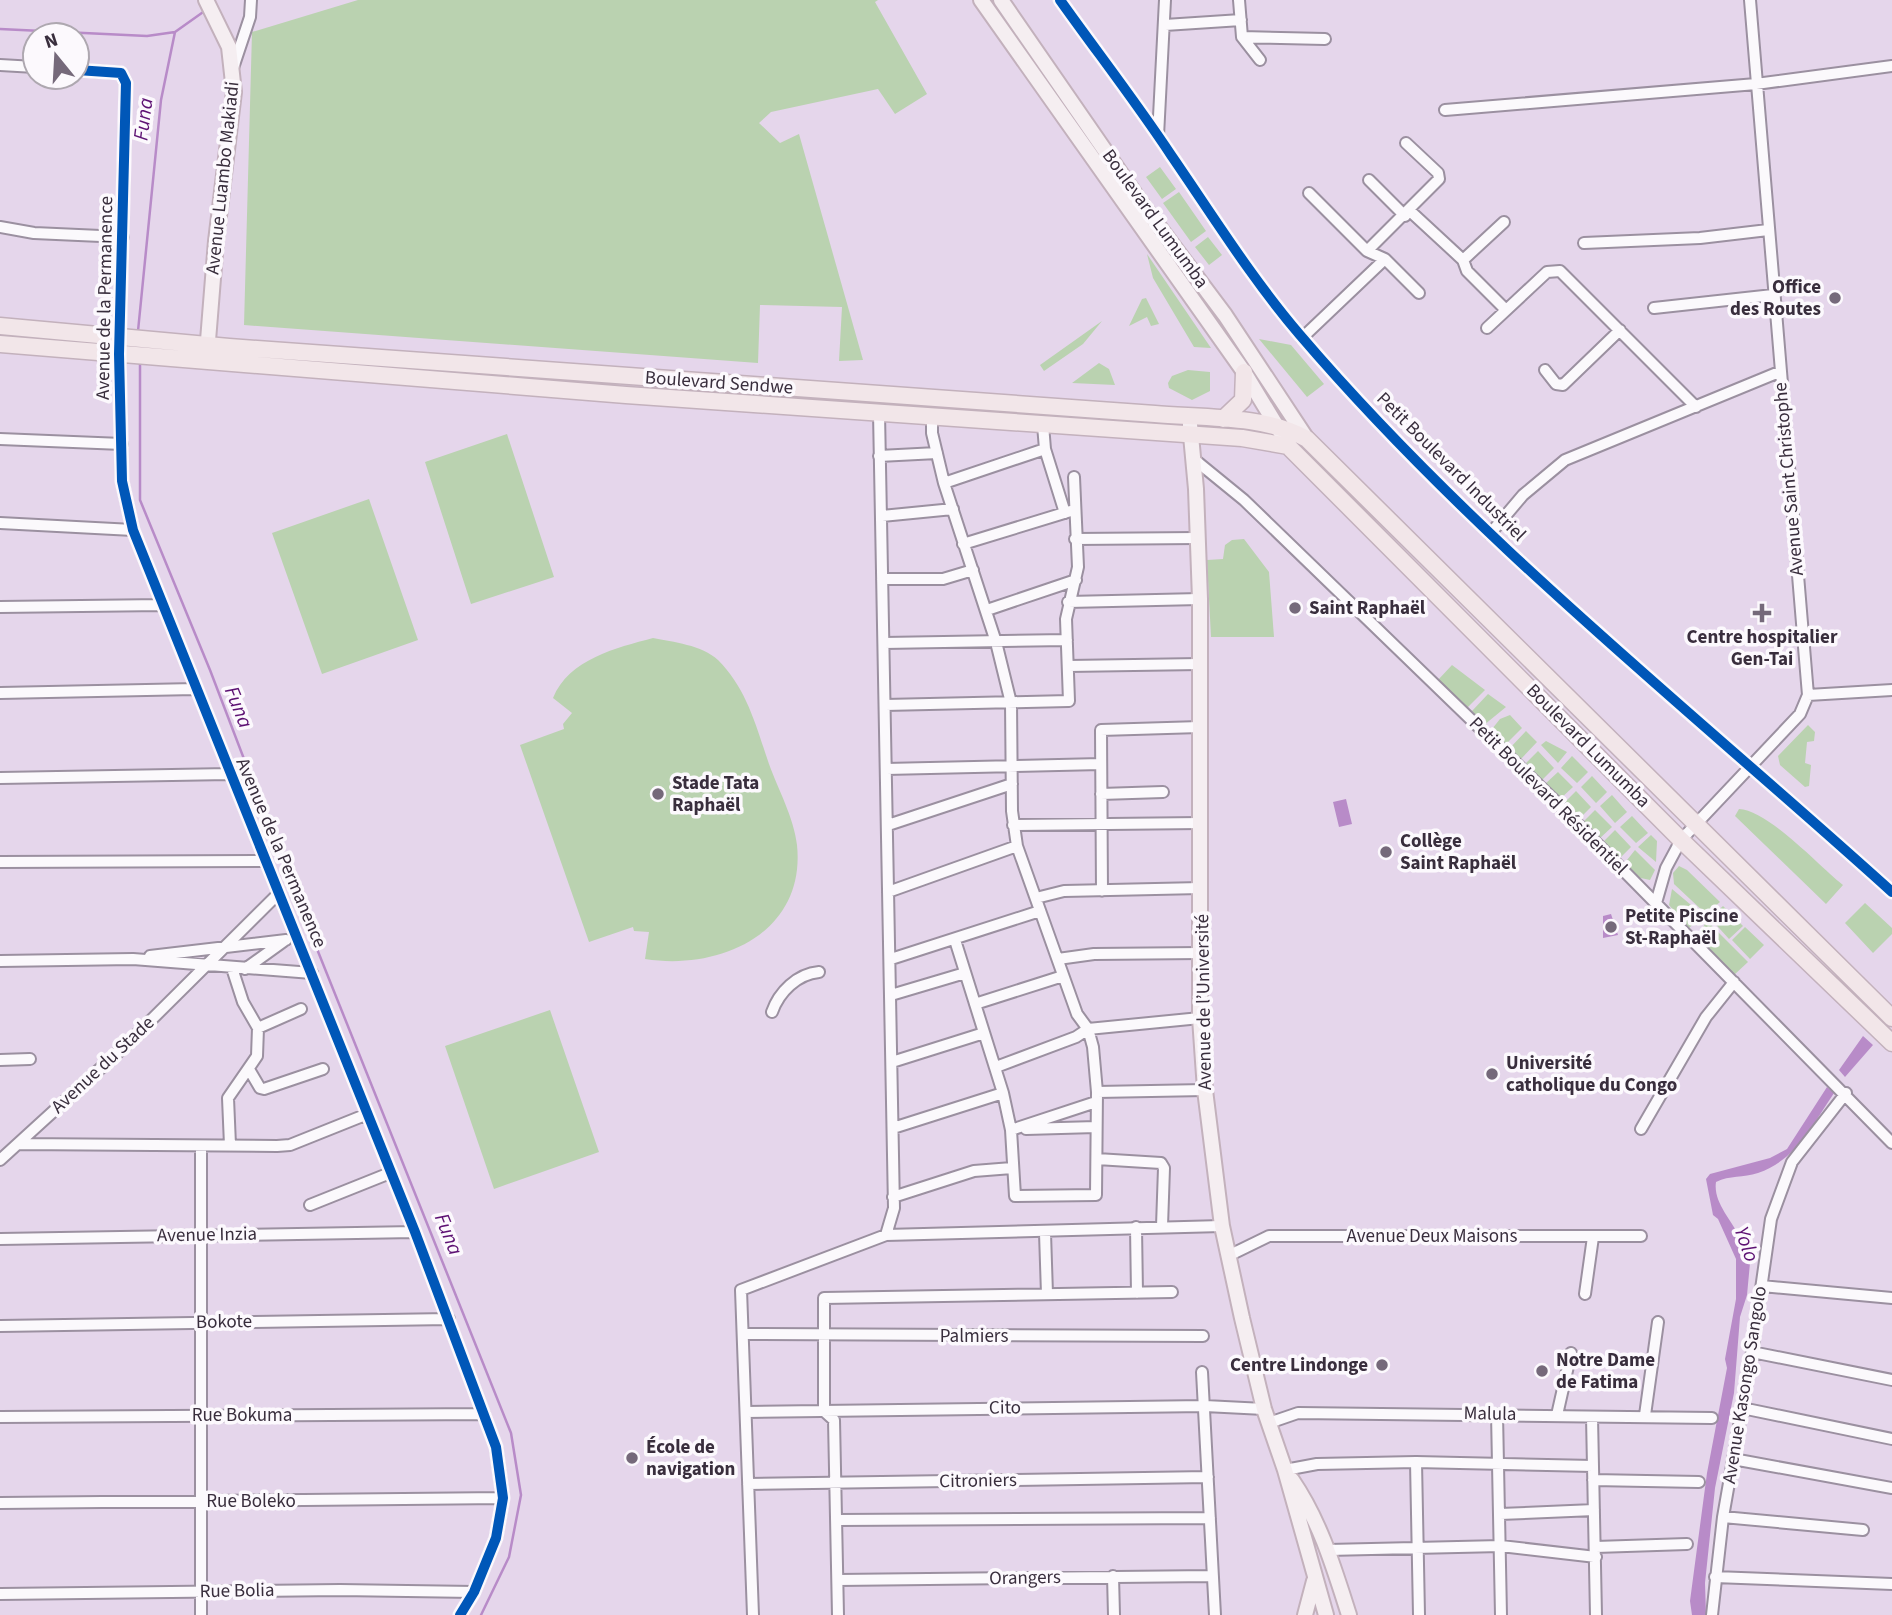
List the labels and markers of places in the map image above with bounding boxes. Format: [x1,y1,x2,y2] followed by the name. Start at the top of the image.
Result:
[1730,274,1821,323] place label: Office des Routes
[1827,290,1843,306] marker: Office des Routes
[1309,595,1426,622] place label: Saint Raphaël
[1287,600,1303,616] marker: Saint Raphaël
[1752,603,1772,623] marker: Centre hospitalier Gen-Tai
[1687,624,1838,673] place label: Centre hospitalier Gen-Tai
[672,770,759,819] place label: Stade Tata Raphaël
[650,786,666,802] marker: Stade Tata Raphaël
[1400,828,1517,877] place label: Collège Saint Raphaël
[1378,844,1394,860] marker: Collège Saint Raphaël
[1625,903,1739,952] place label: Petite Piscine St-Raphaël
[1603,919,1619,935] marker: Petite Piscine St-Raphaël
[1506,1050,1677,1099] place label: Université catholique du Congo
[1484,1066,1500,1082] marker: Université catholique du Congo
[1556,1347,1655,1396] place label: Notre Dame de Fatima
[1230,1352,1368,1379] place label: Centre Lindonge
[1374,1357,1390,1373] marker: Centre Lindonge
[1534,1363,1550,1379] marker: Notre Dame de Fatima
[646,1434,735,1483] place label: École de navigation
[624,1450,640,1466] marker: École de navigation

